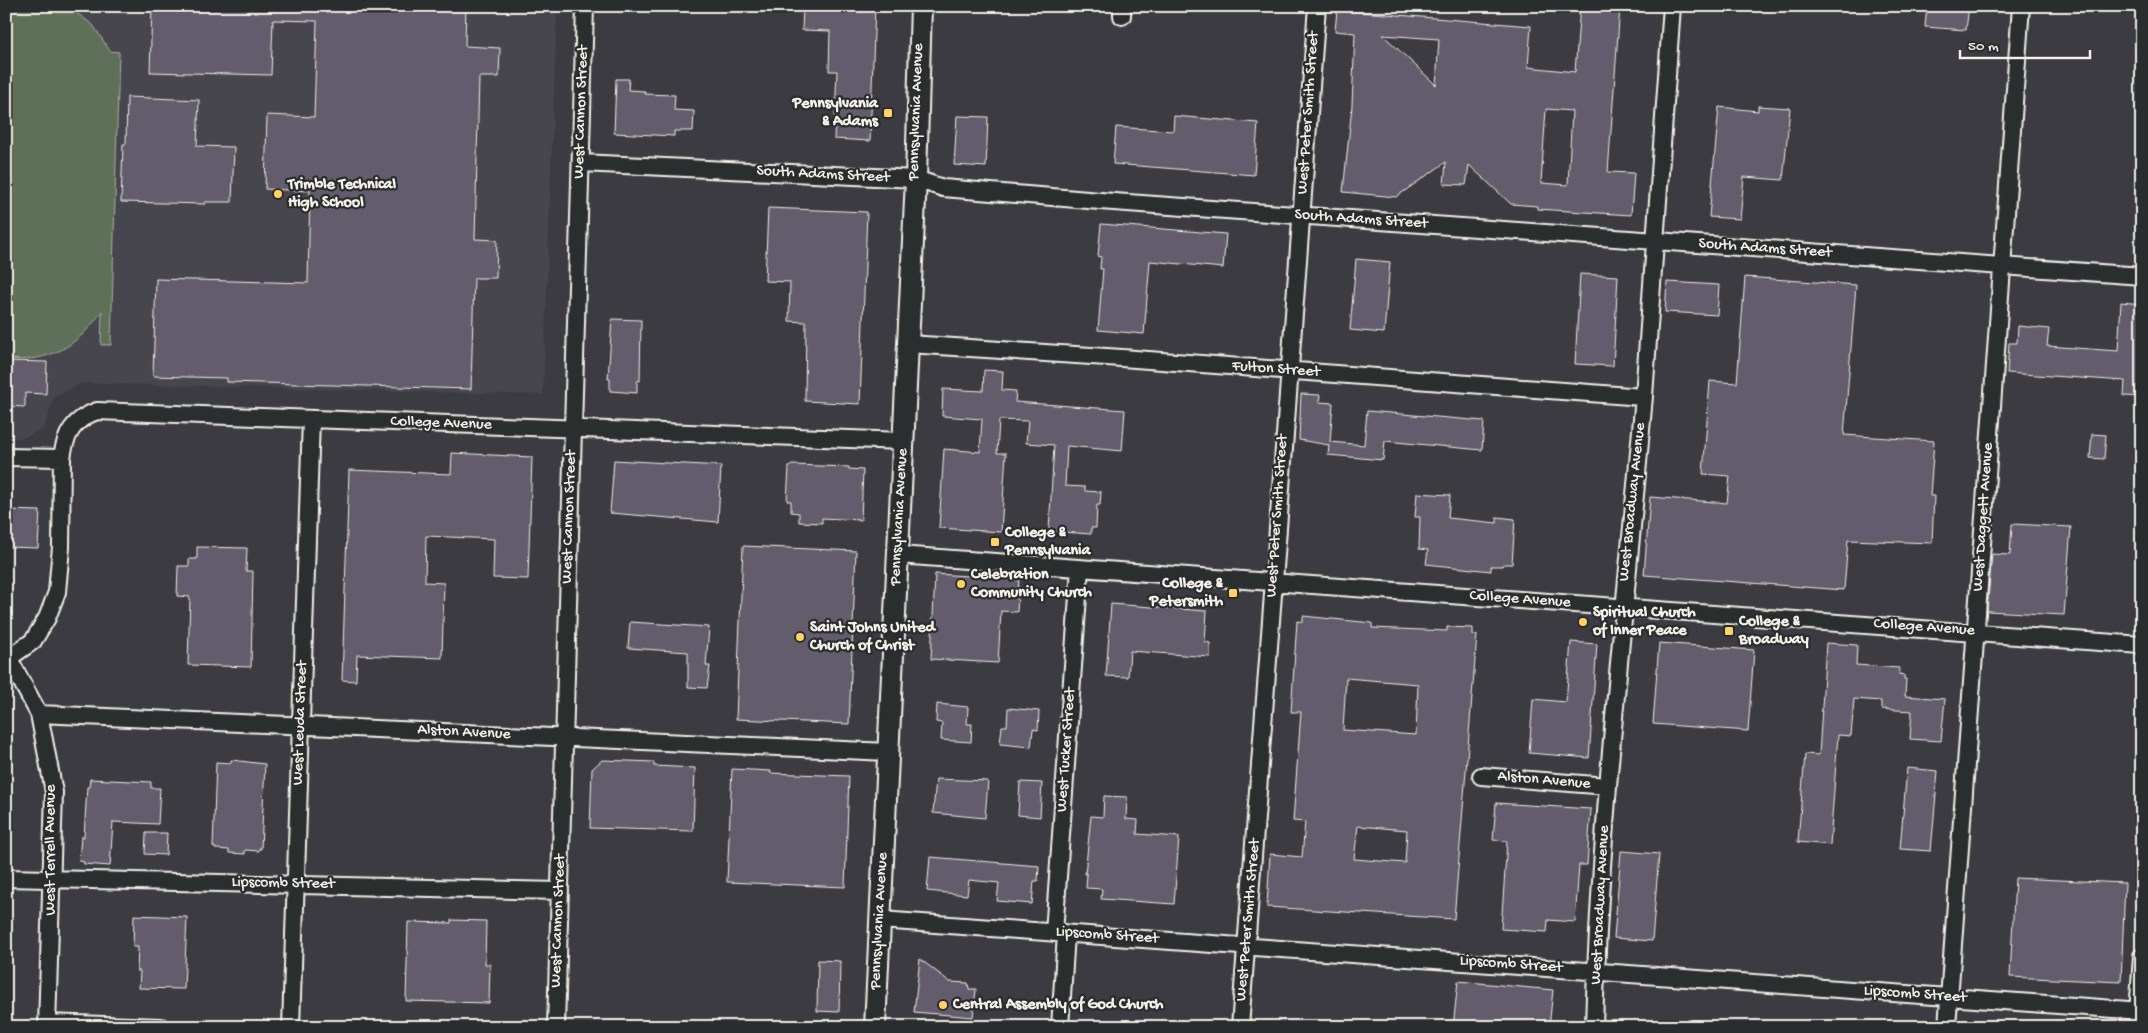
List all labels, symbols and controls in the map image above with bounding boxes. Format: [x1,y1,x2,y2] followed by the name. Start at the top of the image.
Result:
[1960,28,2090,60] scale bar
[1294,29,1324,195] street label: West Peter Smith Street
[1968,38,1999,56] text: 50 m
[905,42,929,182] street label: Pennsylvania Avenue
[570,44,594,179] street label: West Cannon Street
[792,95,879,132] place label: Pennsylvania & Adams
[882,107,894,119] marker: Pennsylvania & Adams
[756,162,892,188] street label: South Adams Street
[286,176,397,213] place label: Trimble Technical High School
[272,188,284,200] marker: Trimble Technical High School
[1294,206,1430,234] street label: South Adams Street
[1698,235,1834,263] street label: South Adams Street
[1230,357,1322,383] street label: Fulton Street
[390,413,493,435] street label: College Avenue
[1615,421,1651,582] street label: West Broadway Avenue
[1263,432,1293,598] street label: West Peter Smith Street
[1969,441,1999,592] street label: West Daggett Avenue
[887,447,913,587] street label: Pennsylvania Avenue
[558,449,582,584] street label: West Cannon Street
[1004,524,1092,561] place label: College & Pennsylvania
[989,536,1001,548] marker: College & Pennsylvania
[970,566,1092,603] place label: Celebration Community Church
[1149,575,1224,612] place label: College & Petersmith
[955,578,967,590] marker: Celebration Community Church
[1227,587,1239,599] marker: College & Petersmith
[1469,587,1572,613] street label: College Avenue
[1592,604,1696,641] place label: Spiritual Church of Inner Peace
[1738,613,1809,650] place label: College & Broadway
[1873,615,1976,641] street label: College Avenue
[1577,616,1589,628] marker: Spiritual Church of Inner Peace
[809,619,936,656] place label: Saint Johns United Church of Christ
[1723,625,1735,637] marker: College & Broadway
[794,631,806,643] marker: Saint Johns United Church of Christ
[289,659,313,785] street label: West Leuda Street
[1053,686,1081,813] street label: West Tucker Street
[417,721,512,745] street label: Alston Avenue
[1497,767,1592,795] street label: Alston Avenue
[42,784,61,916] street label: West Terrell Avenue
[1587,824,1615,985] street label: West Broadway Avenue
[1232,836,1266,1002] street label: West Peter Smith Street
[867,851,893,991] street label: Pennsylvania Avenue
[547,853,571,988] street label: West Cannon Street
[231,874,336,894] street label: Lipscomb Street
[1055,923,1161,949] street label: Lipscomb Street
[1459,952,1565,978] street label: Lipscomb Street
[1863,982,1969,1008] street label: Lipscomb Street
[952,995,1164,1015] place label: Central Assembly of God Church
[937,999,949,1011] marker: Central Assembly of God Church

